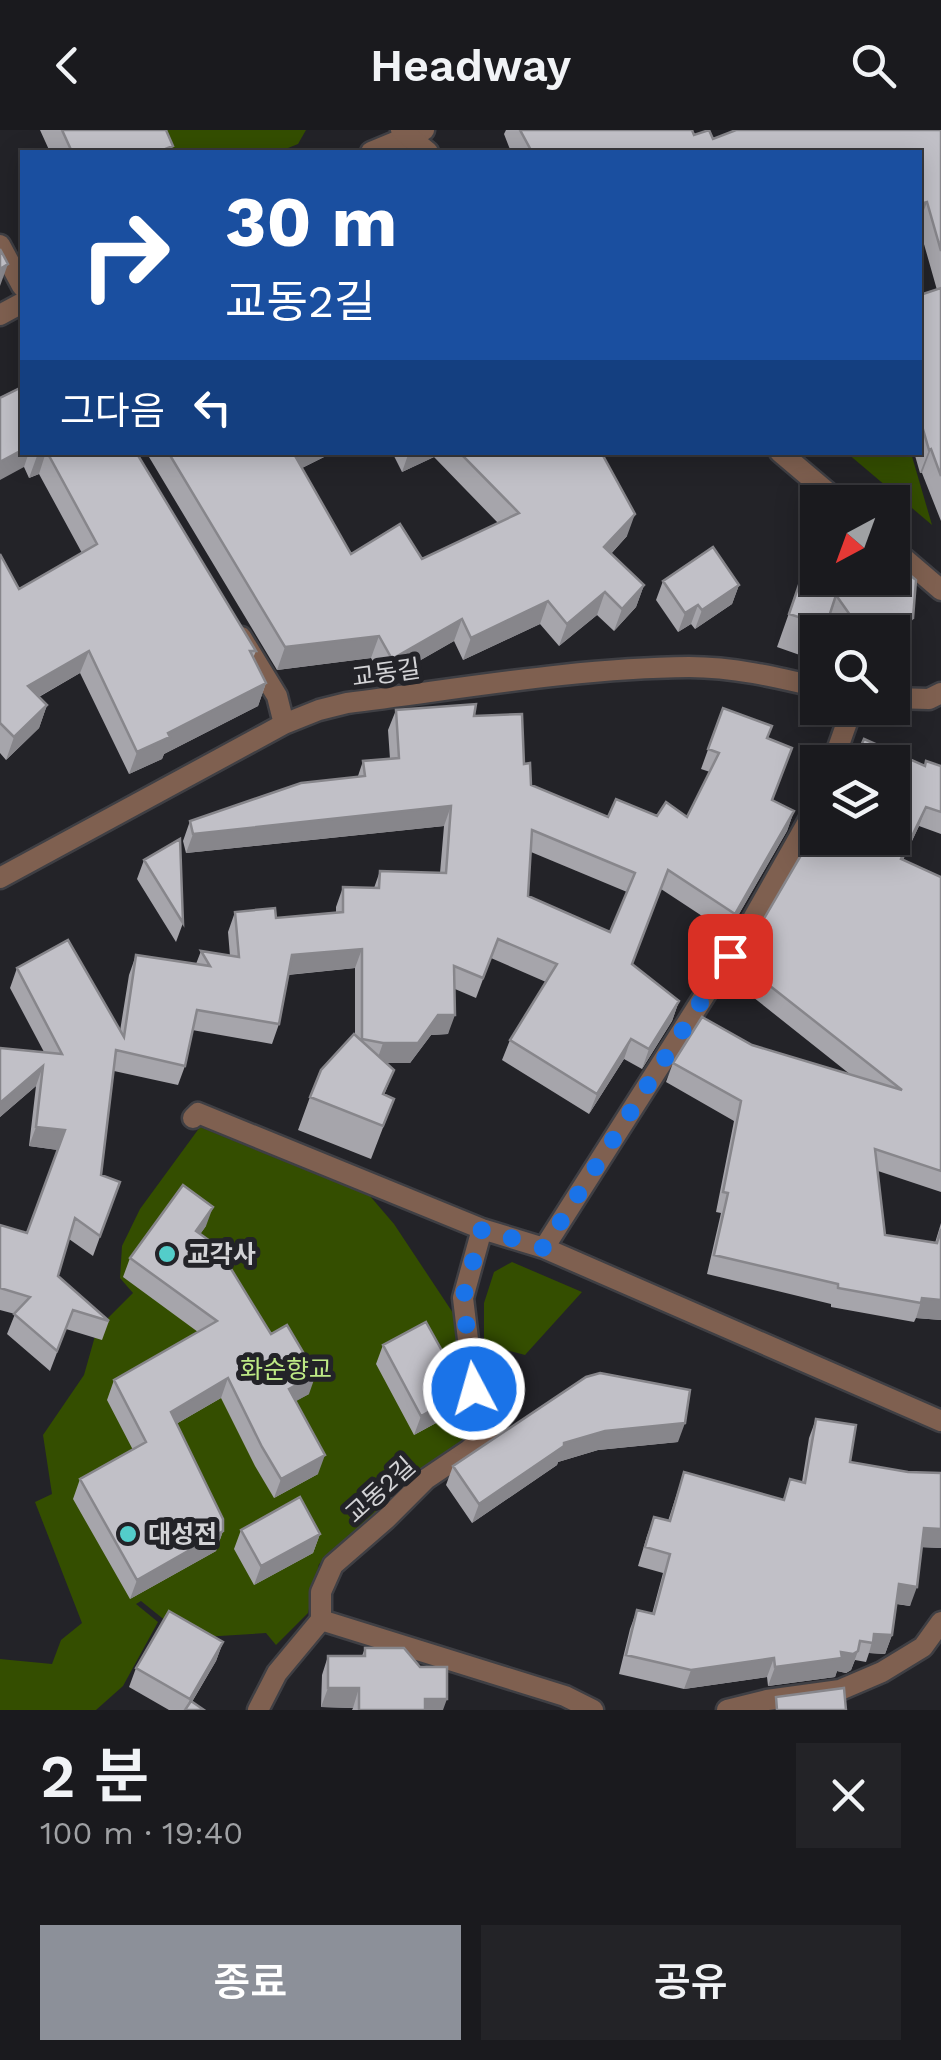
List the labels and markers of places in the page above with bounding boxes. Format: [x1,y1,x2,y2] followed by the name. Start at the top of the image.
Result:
[688,914,773,999] pin
[187,1240,256,1269] place label: 교각사
[156,1243,178,1265] marker: 교각사
[148,1520,217,1549] place label: 대성전
[117,1523,139,1545] marker: 대성전

